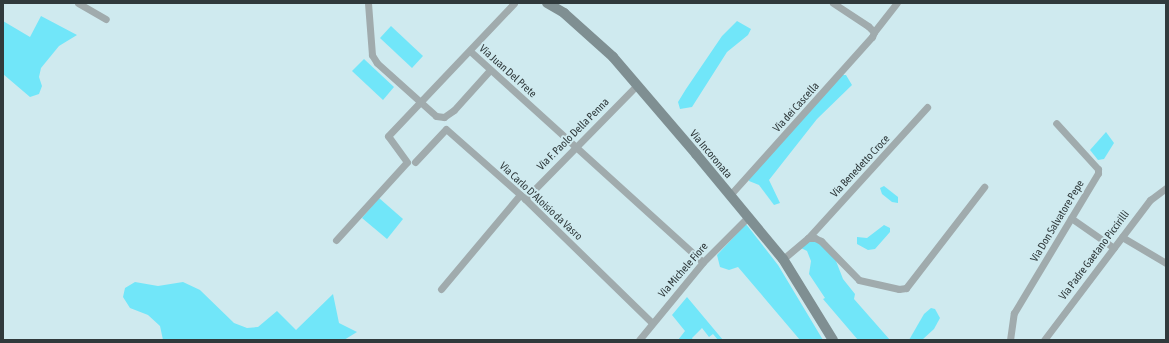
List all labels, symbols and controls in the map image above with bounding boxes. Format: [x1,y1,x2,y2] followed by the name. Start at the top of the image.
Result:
[477,42,539,100] street label: Via Juan Del Prete
[770,79,822,135] street label: Via dei Cascella
[534,95,612,173] street label: Via F. Paolo Della Penna
[687,127,735,181] street label: Via Incoronata
[828,132,892,200] street label: Via Benedetto Croce
[497,159,585,243] street label: Via Carlo D'Aloisio da Vasro
[1027,178,1087,264] street label: Via Don Salvatore Pepe
[1056,208,1132,302] street label: Via Padre Gaetano Piccirilli
[656,240,710,300] street label: Via Michele Fiore

